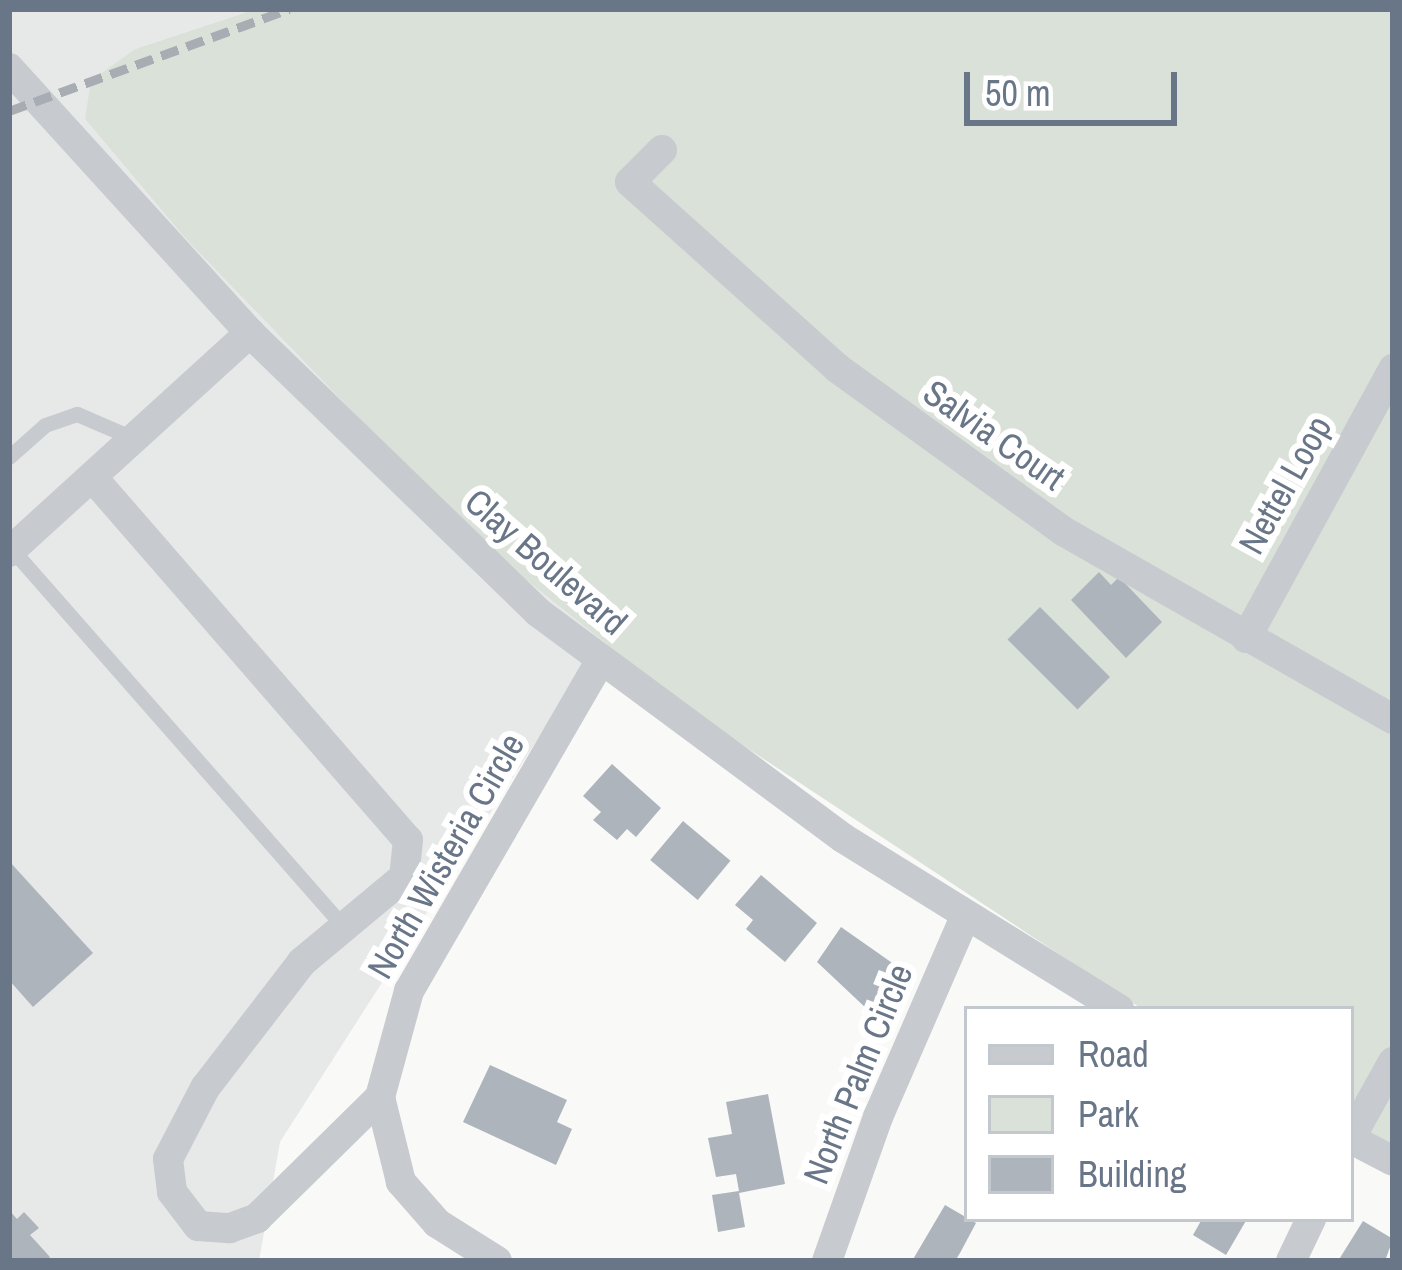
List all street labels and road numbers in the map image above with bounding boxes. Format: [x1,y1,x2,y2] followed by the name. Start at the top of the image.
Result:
[915,371,1073,499] street label: Salvia Court
[1230,409,1340,561] street label: Nettel Loop
[456,480,636,644] street label: Clay Boulevard
[358,726,534,986] street label: North Wisteria Circle
[794,958,922,1190] street label: North Palm Circle

